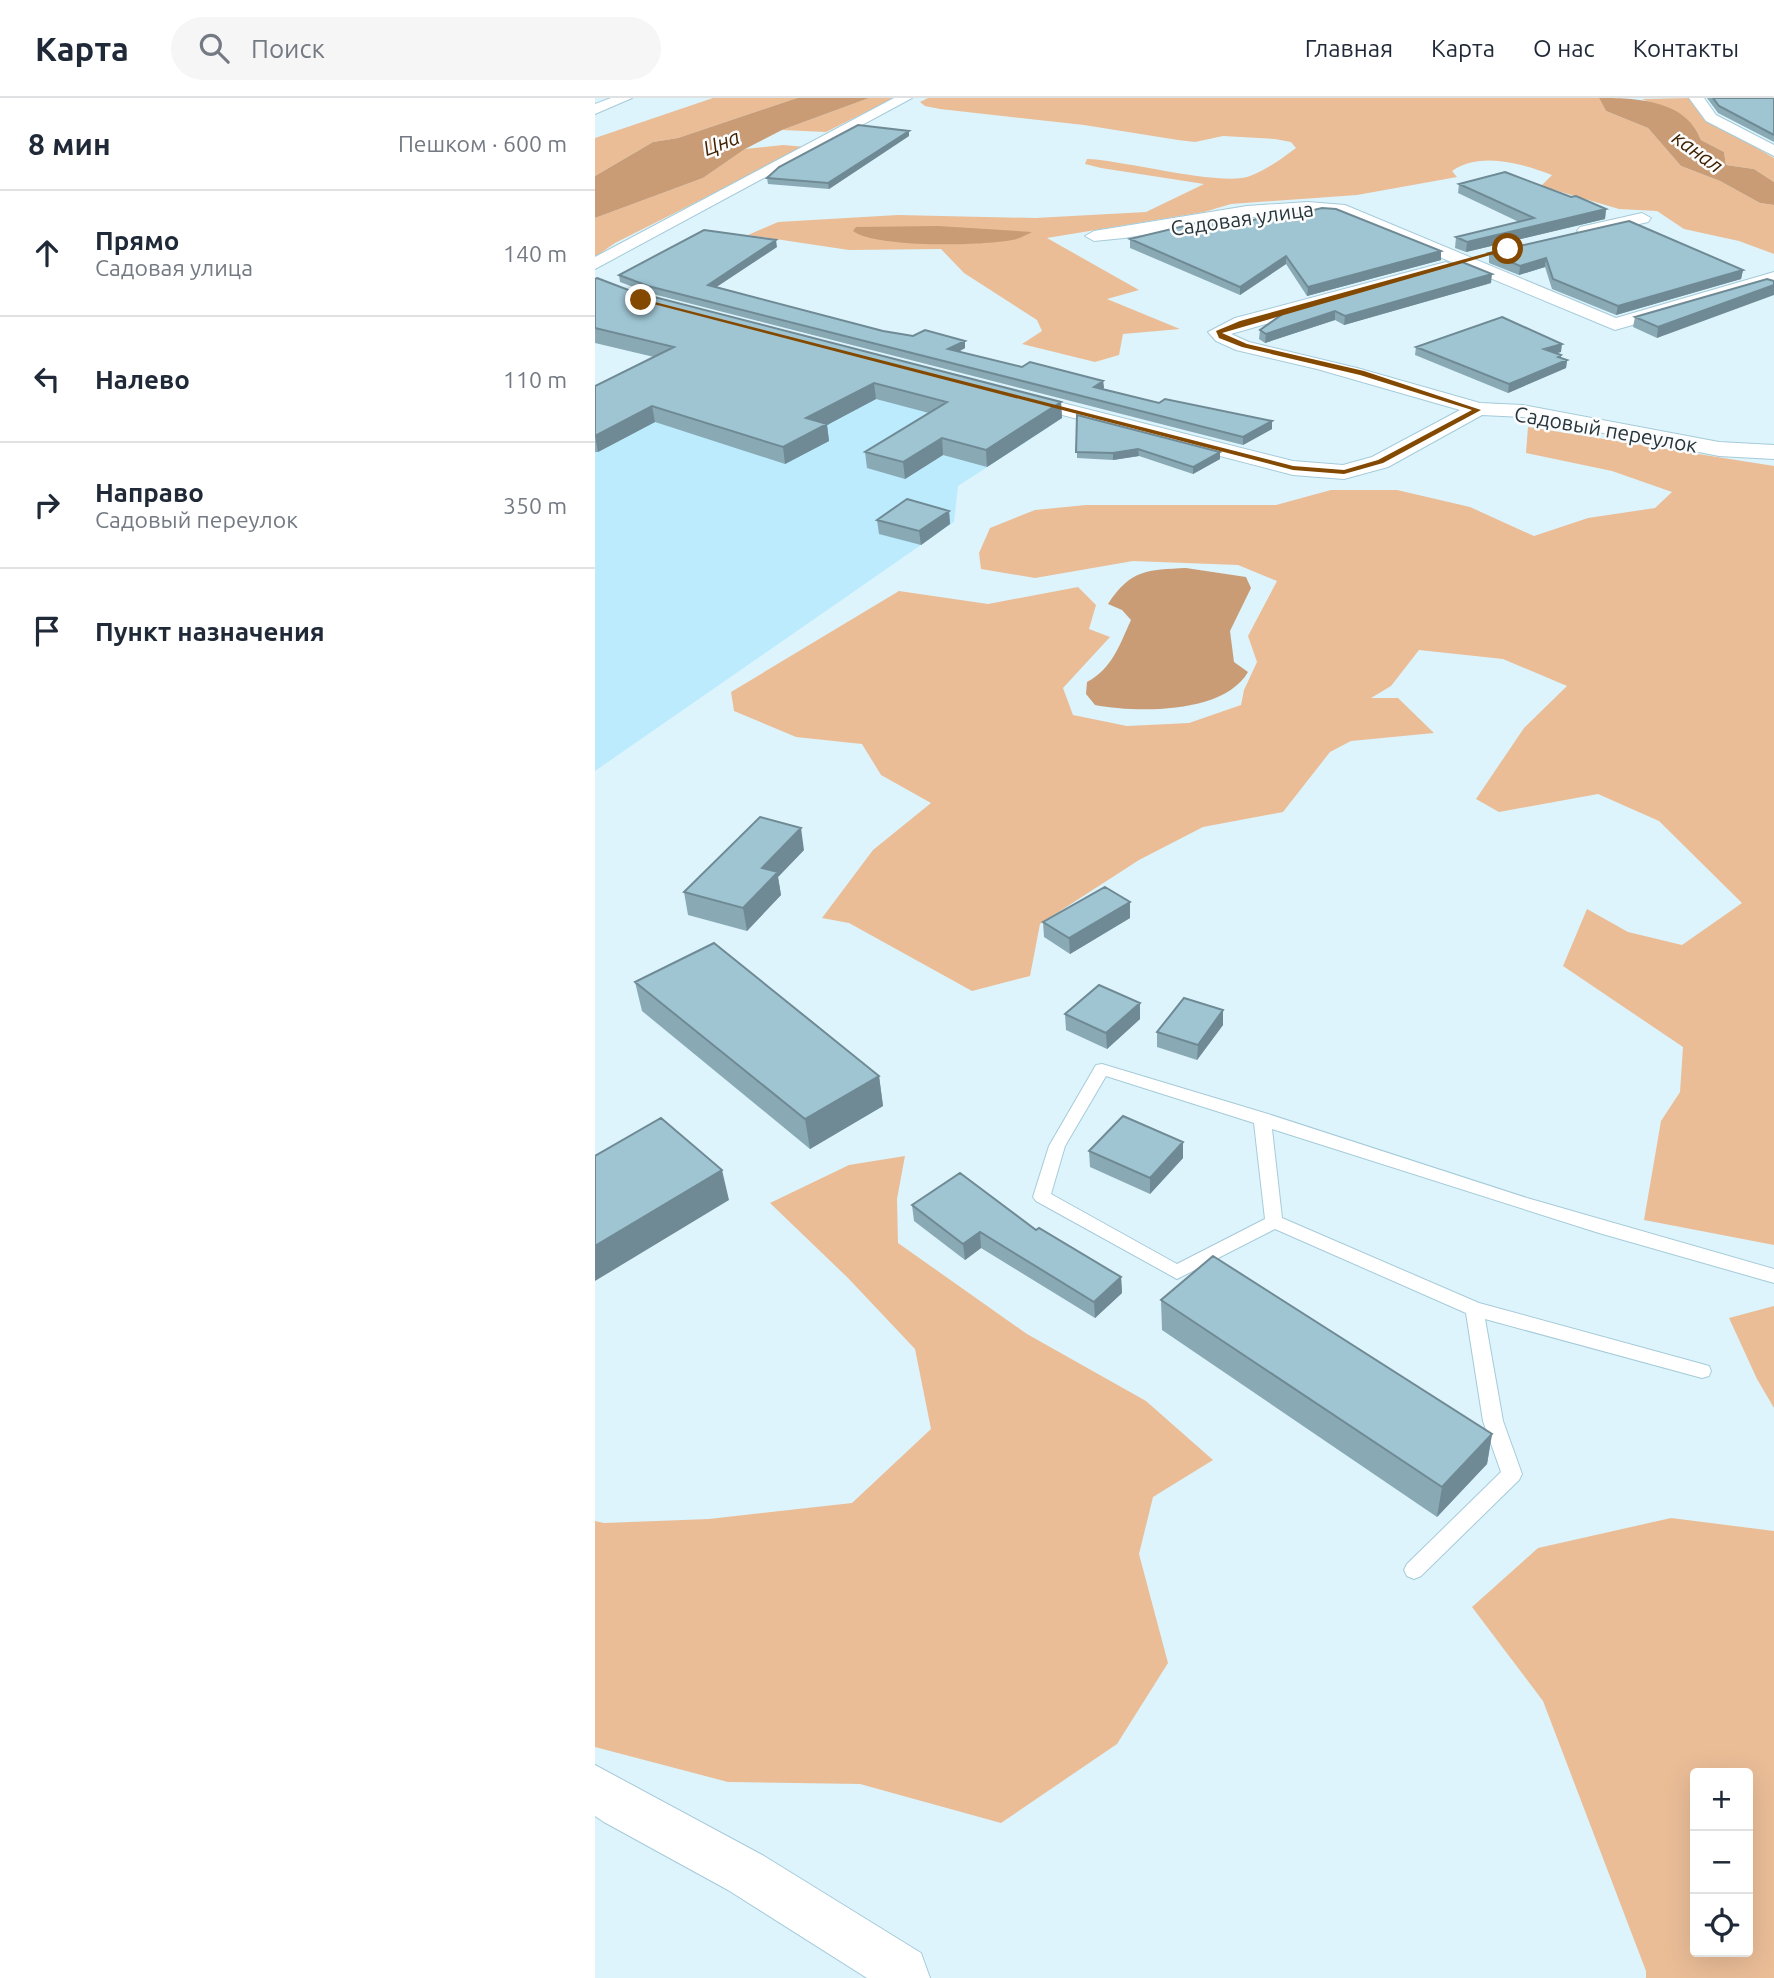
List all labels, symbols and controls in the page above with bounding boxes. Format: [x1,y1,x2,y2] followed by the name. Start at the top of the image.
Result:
[171,17,661,80] search box
[195,29,233,67] icon: search
[35,30,129,67] text: Карта
[251,34,325,63] text: Поиск
[1305,35,1393,62] text: Главная
[1431,35,1495,62] text: Карта
[1533,35,1595,62] text: О нас
[1633,35,1739,62] text: Контакты
[699,124,743,160] water label: Цна
[1668,125,1728,178] water label: канал
[28,127,111,161] text: 8 мин
[398,131,567,156] text: Пешком · 600 m
[1169,196,1315,240] street label: Садовая улица
[95,226,179,255] text: Прямо
[1492,233,1523,264] route start
[28,234,66,272] icon: ahead
[503,241,567,266] text: 140 m
[95,255,253,280] text: Садовая улица
[625,284,656,315] route end
[28,360,66,398] icon: left
[95,365,190,394] text: Налево
[503,367,567,392] text: 110 m
[1513,401,1700,457] street label: Садовый переулок
[95,478,204,507] text: Направо
[28,486,66,524] icon: right
[503,493,567,518] text: 350 m
[95,507,298,532] text: Садовый переулок
[28,612,66,650] icon: arrive
[95,617,325,646] text: Пункт назначения
[1690,1768,1753,1957] map controls
[1690,1768,1753,1831] button: +
[1690,1831,1753,1894] button: −
[1690,1894,1753,1957] button: locate

